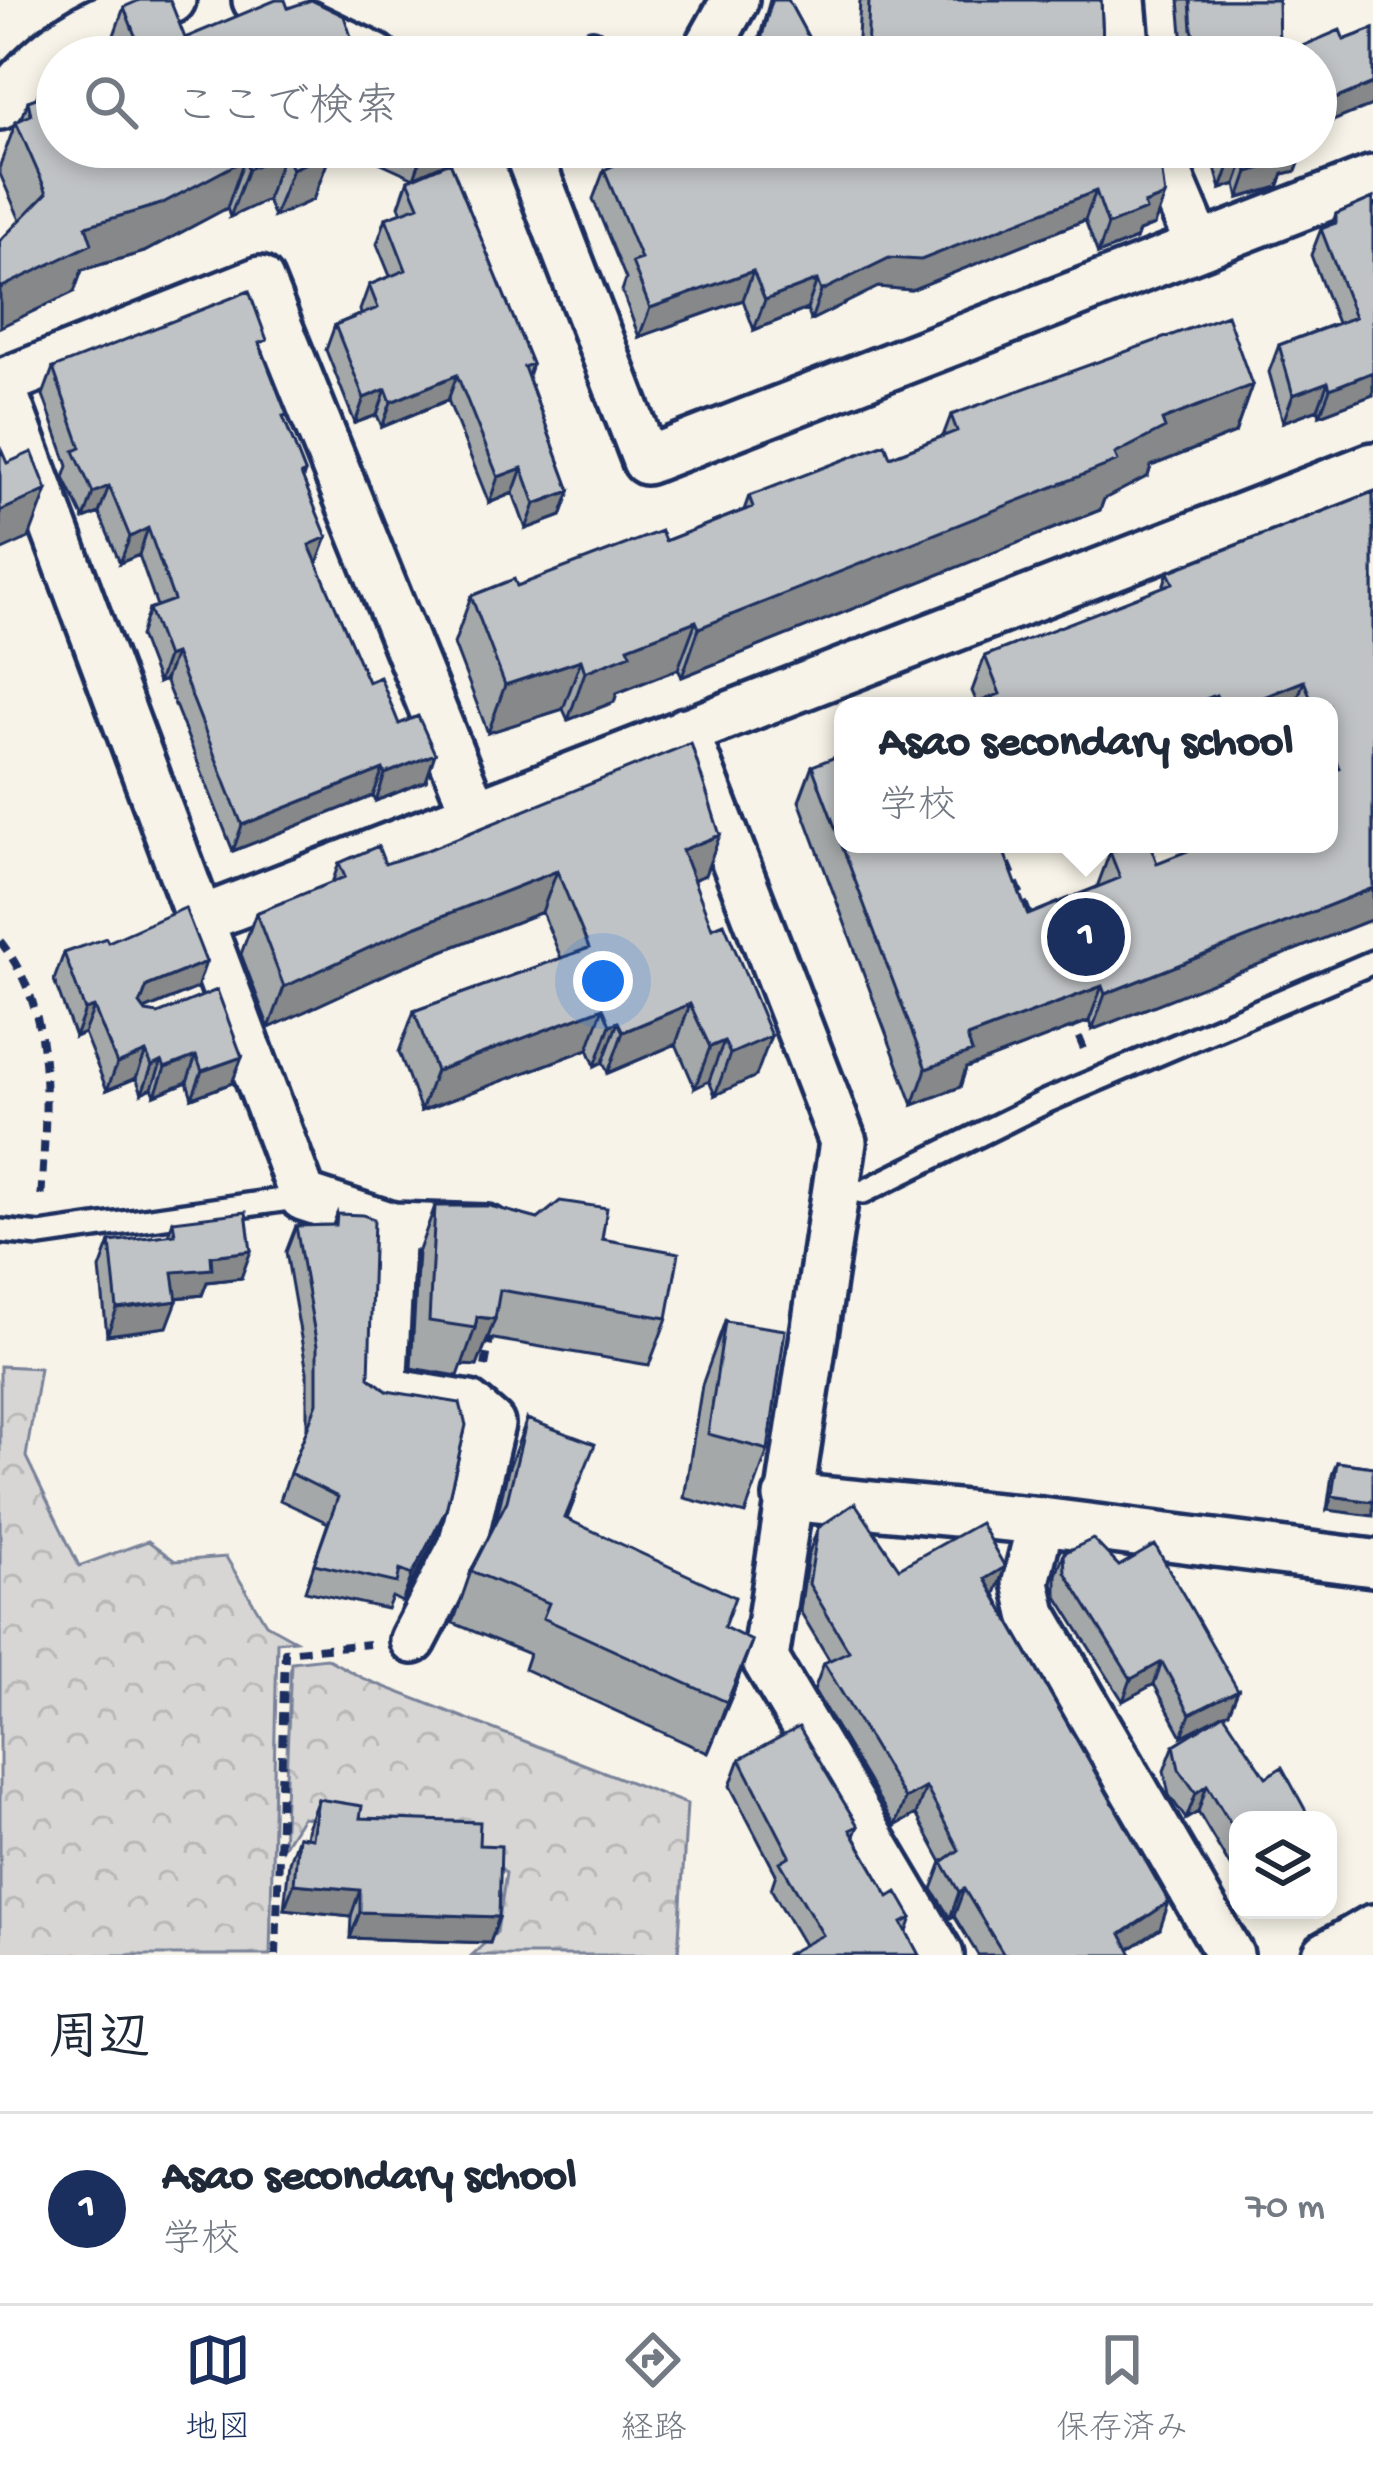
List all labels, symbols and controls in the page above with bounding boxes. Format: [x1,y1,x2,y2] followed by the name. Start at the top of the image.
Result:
[36,36,1337,168] search box
[78,69,144,135] icon: search
[174,84,399,137] text: ここで検索
[834,697,1338,853] popup
[879,718,1293,771] text: Asao secondary school
[879,786,957,832] text: 学校
[1047,892,1125,982] pin: 1
[573,951,633,1011] your location
[1229,1811,1337,1919] map controls
[1229,1811,1337,1919] button: layers
[48,2013,150,2073] text: 周辺
[162,2152,577,2205] text: Asao secondary school
[79,2186,95,2232] text: 1
[1246,2186,1325,2232] text: 70 m
[162,2220,240,2266] text: 学校
[185,2327,251,2450] tab: 地図
[620,2327,686,2450] tab: 経路
[1056,2327,1188,2450] tab: 保存済み

